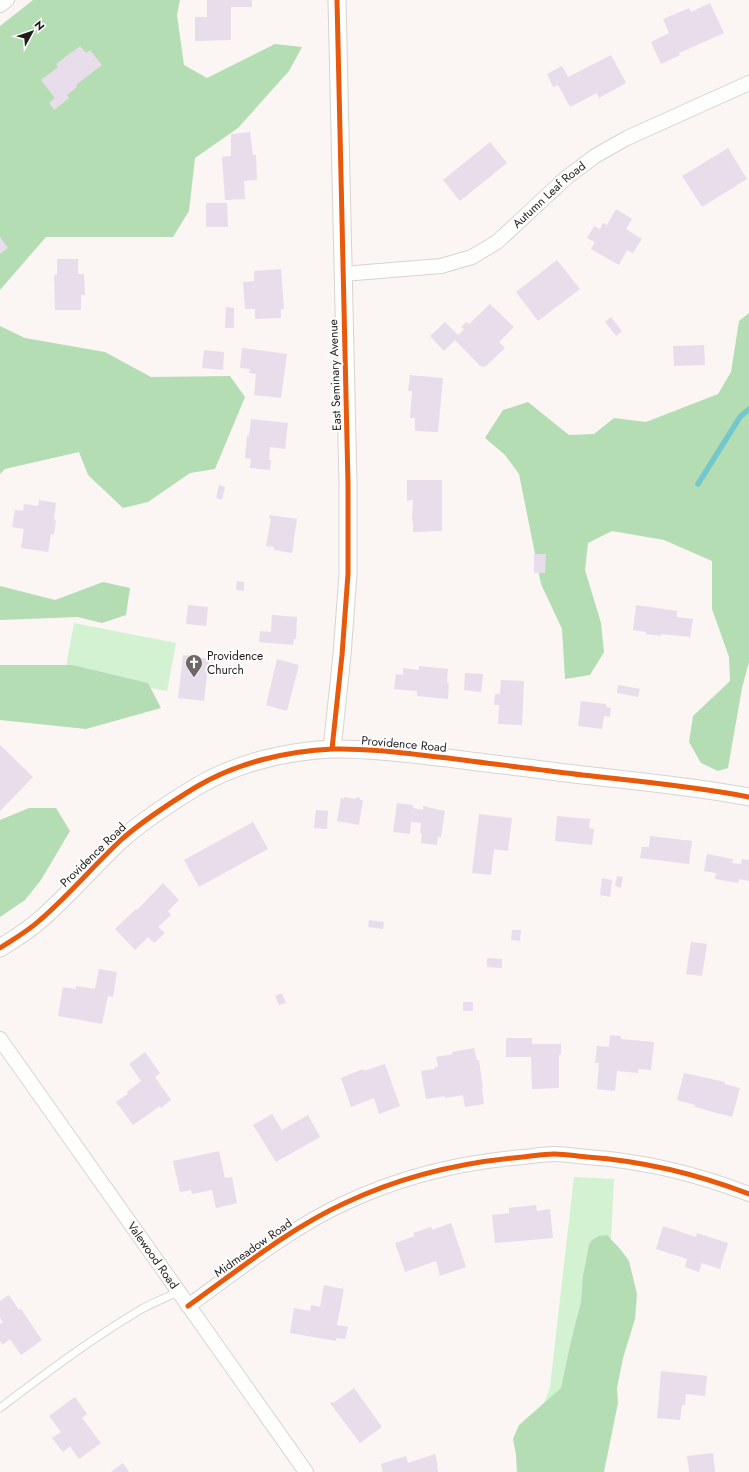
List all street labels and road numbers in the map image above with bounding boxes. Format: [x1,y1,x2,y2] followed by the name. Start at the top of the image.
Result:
[508,157,589,232] street label: Autumn Leaf Road
[324,319,346,431] street label: East Seminary Avenue
[360,731,448,757] street label: Providence Road
[56,819,130,891] street label: Providence Road
[210,1214,296,1282] street label: Midmeadow Road
[123,1218,183,1293] street label: Valewood Road

